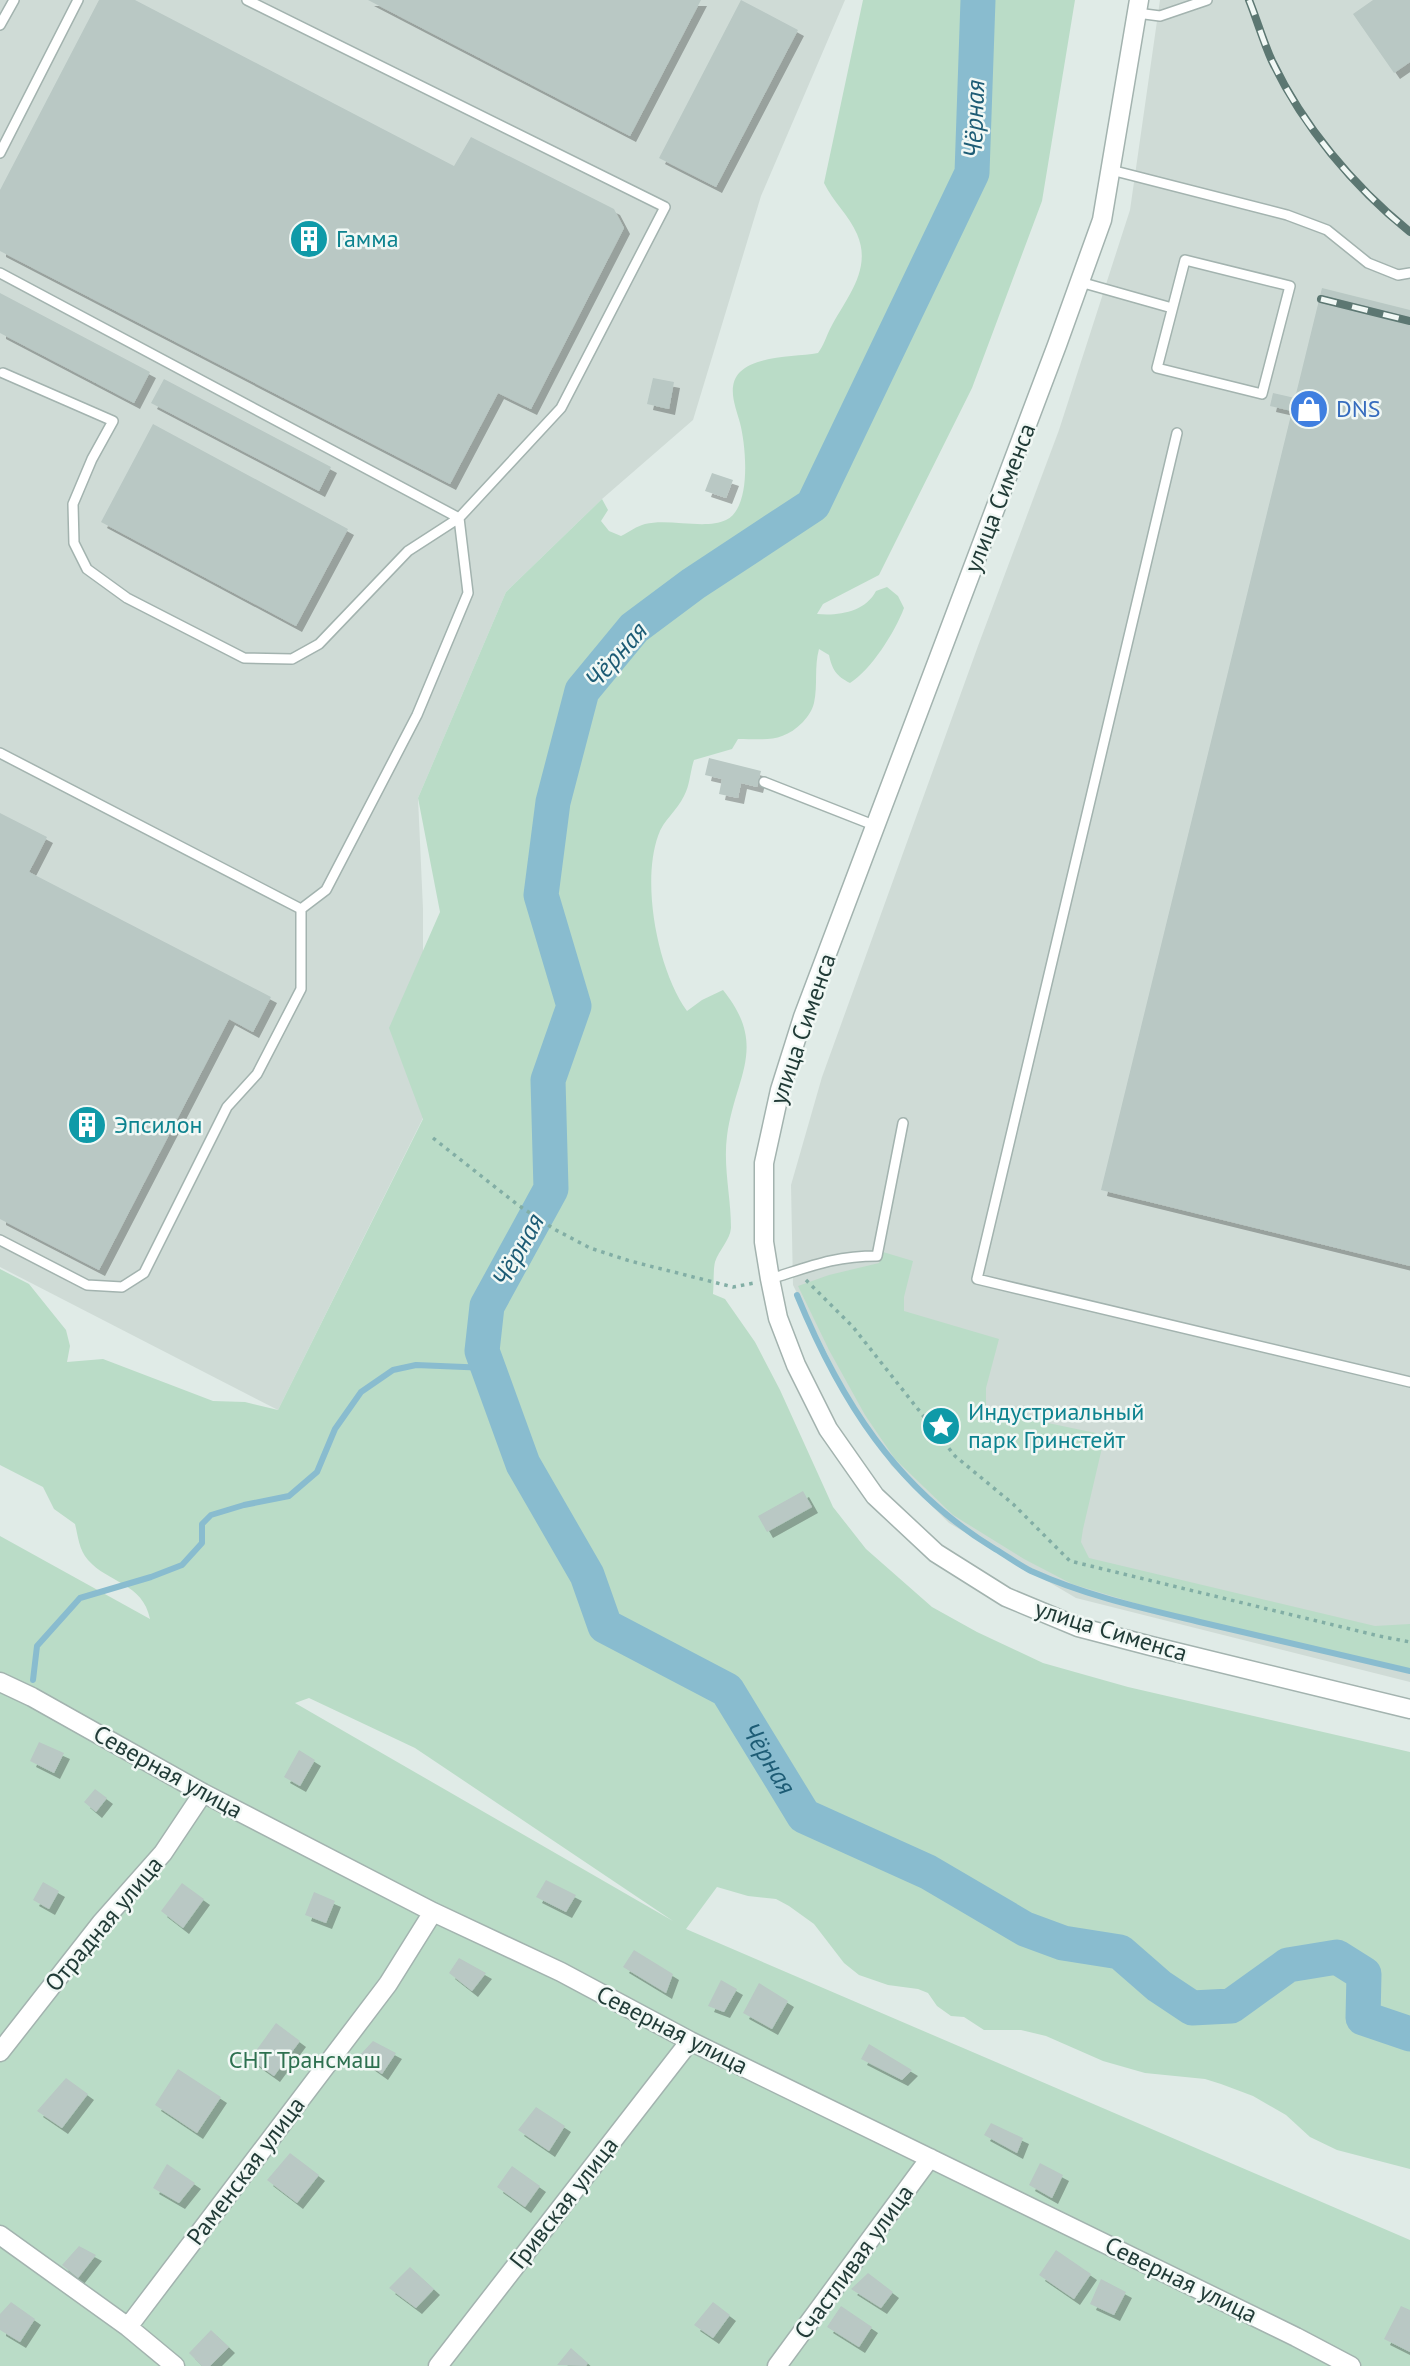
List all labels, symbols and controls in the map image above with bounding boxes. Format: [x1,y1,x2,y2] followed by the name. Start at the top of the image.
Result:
[956,79,991,159] water label: Чёрная
[288,218,330,260] building icon: Гамма
[336,223,399,254] place label: Гамма
[1288,388,1330,430] shop icon: DNS
[1336,393,1381,424] place label: DNS
[957,419,1042,577] street label: улица Сименса
[577,614,654,695] water label: Чёрная
[762,949,843,1108] street label: улица Сименса
[66,1104,108,1146] building icon: Эпсилон
[114,1109,203,1140] place label: Эпсилон
[484,1207,551,1292] water label: Чёрная
[968,1396,1144,1455] place label: Индустриальный парк Гринстейт
[920,1405,962,1447] place icon: Индустриальный парк Гринстейт
[1031,1593,1191,1668] street label: улица Сименса
[735,1716,804,1800] water label: Чёрная
[88,1718,248,1825] street label: Северная улица
[38,1850,169,1998] street label: Отрадная улица
[591,1978,753,2081] street label: Северная улица
[229,2044,381,2075] park label: СНТ Трансмаш
[180,2090,312,2251] street label: Раменская улица
[502,2130,625,2275] street label: Гривская улица
[787,2178,920,2345] street label: Счастливая улица
[1100,2229,1263,2330] street label: Северная улица

